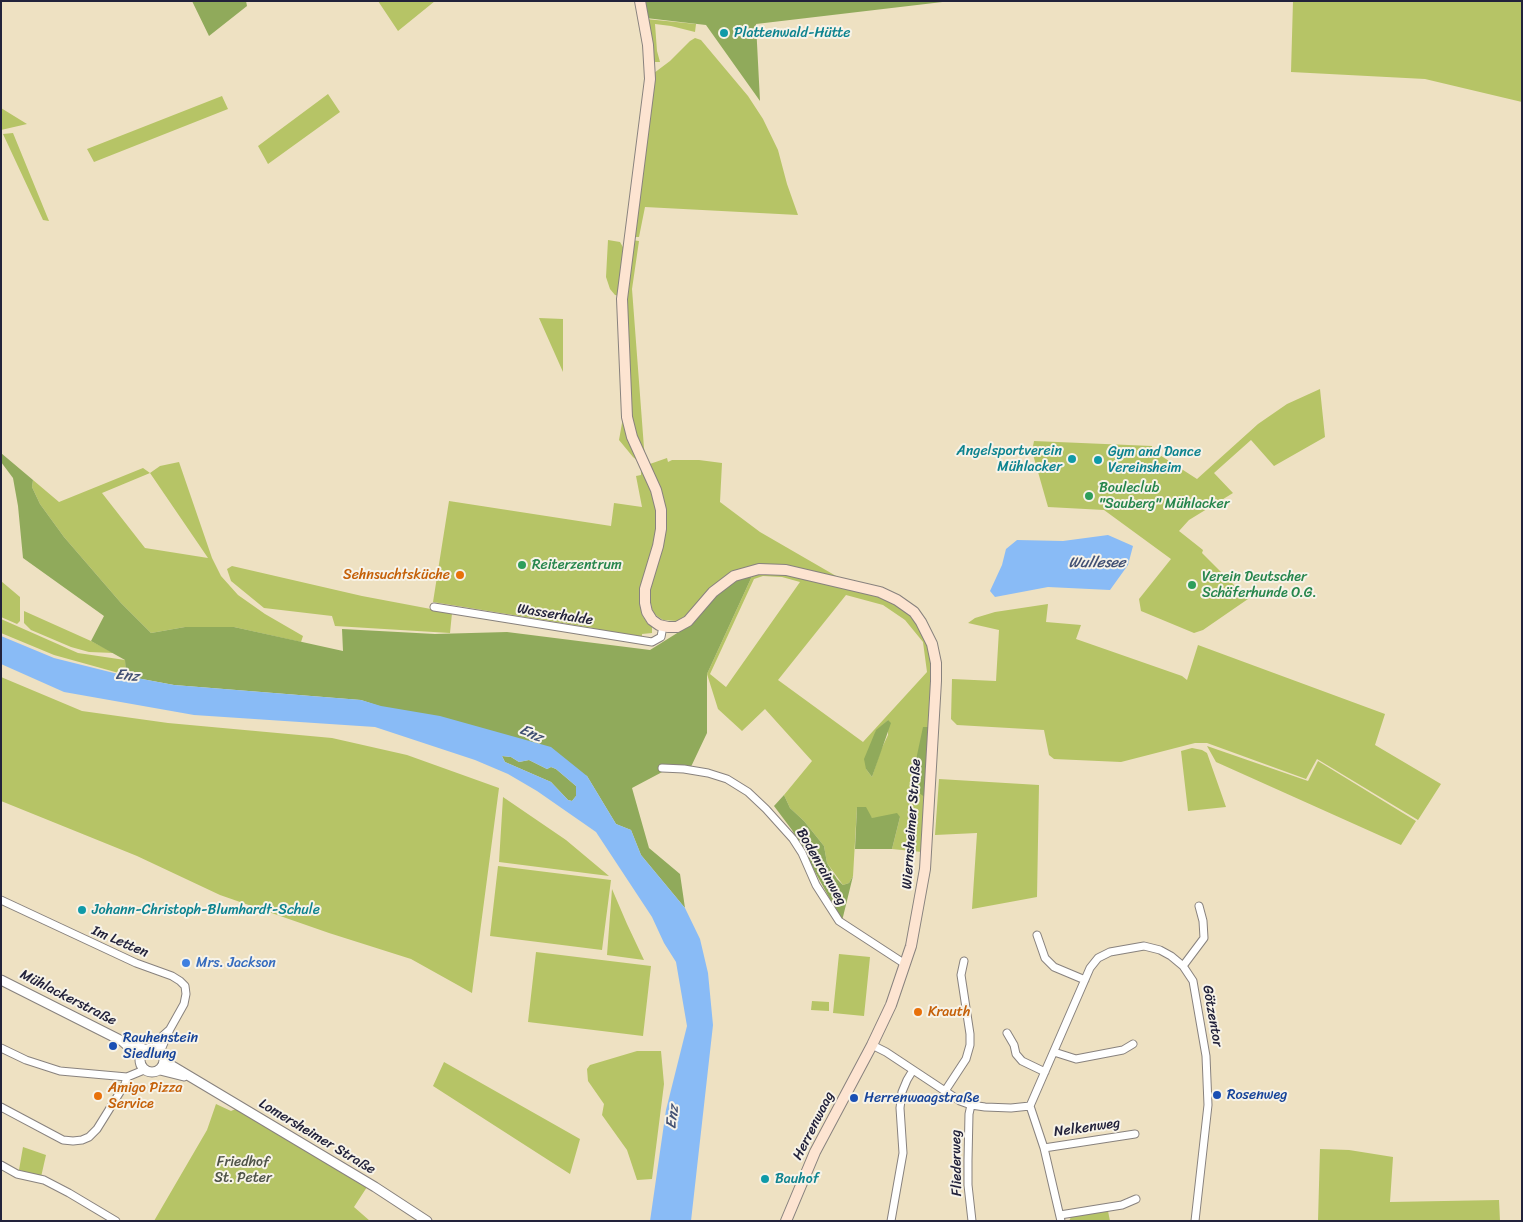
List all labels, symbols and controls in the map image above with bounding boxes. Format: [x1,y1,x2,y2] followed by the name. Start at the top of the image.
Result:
[734,25,851,41] place label: Plattenwald-Hütte
[718,27,730,39] marker: Plattenwald-Hütte
[957,443,1062,476] place label: Angelsportverein Mühlacker
[1108,444,1201,477] place label: Gym and Dance Vereinsheim
[1066,453,1078,465] marker: Angelsportverein Mühlacker
[1092,454,1104,466] marker: Gym and Dance Vereinsheim
[1099,480,1229,512] place label: Bouleclub "Sauberg" Mühlacker
[1083,490,1095,502] marker: Bouleclub "Sauberg" Mühlacker
[1069,554,1125,572] water label: Wullesee
[532,557,622,573] place label: Reiterzentrum
[516,559,528,571] marker: Reiterzentrum
[343,567,450,583] place label: Sehnsuchtsküche
[454,569,466,581] marker: Sehnsuchtsküche
[1202,569,1317,602] place label: Verein Deutscher Schäferhunde O.G.
[1186,579,1198,591] marker: Verein Deutscher Schäferhunde O.G.
[516,601,594,629] street label: Wasserhalde
[114,666,140,686] water label: Enz
[517,721,545,747] water label: Enz
[899,758,925,890] street label: Wiernsheimer Straße
[792,825,850,909] street label: Bodenrainweg
[92,902,320,918] place label: Johann-Christoph-Blumhardt-Schule
[76,904,88,916] marker: Johann-Christoph-Blumhardt-Schule
[89,923,151,961] street label: Im Letten
[196,955,276,971] place label: Mrs. Jackson
[180,957,192,969] marker: Mrs. Jackson
[17,966,119,1030] street label: Mühlackerstraße
[1198,984,1226,1048] street label: Götzentor
[928,1004,970,1020] place label: Krauth
[912,1006,924,1018] marker: Krauth
[123,1030,198,1062] place label: Rauhenstein Siedlung
[107,1040,119,1052] marker: Rauhenstein Siedlung
[108,1080,182,1112] place label: Amigo Pizza Service
[1227,1087,1287,1103] place label: Rosenweg
[790,1089,838,1163] street label: Herrenwaag
[1211,1089,1223,1101] marker: Rosenweg
[92,1090,104,1102] marker: Amigo Pizza Service
[864,1090,979,1106] place label: Herrenwaagstraße
[848,1092,860,1104] marker: Herrenwaagstraße
[256,1096,378,1178] street label: Lomersheimer Straße
[663,1104,683,1130] water label: Enz
[1053,1115,1121,1141] street label: Nelkenweg
[948,1130,966,1196] street label: Fliederweg
[214,1154,272,1186] park label: Friedhof St. Peter
[775,1171,819,1187] place label: Bauhof
[759,1173,771,1185] marker: Bauhof

